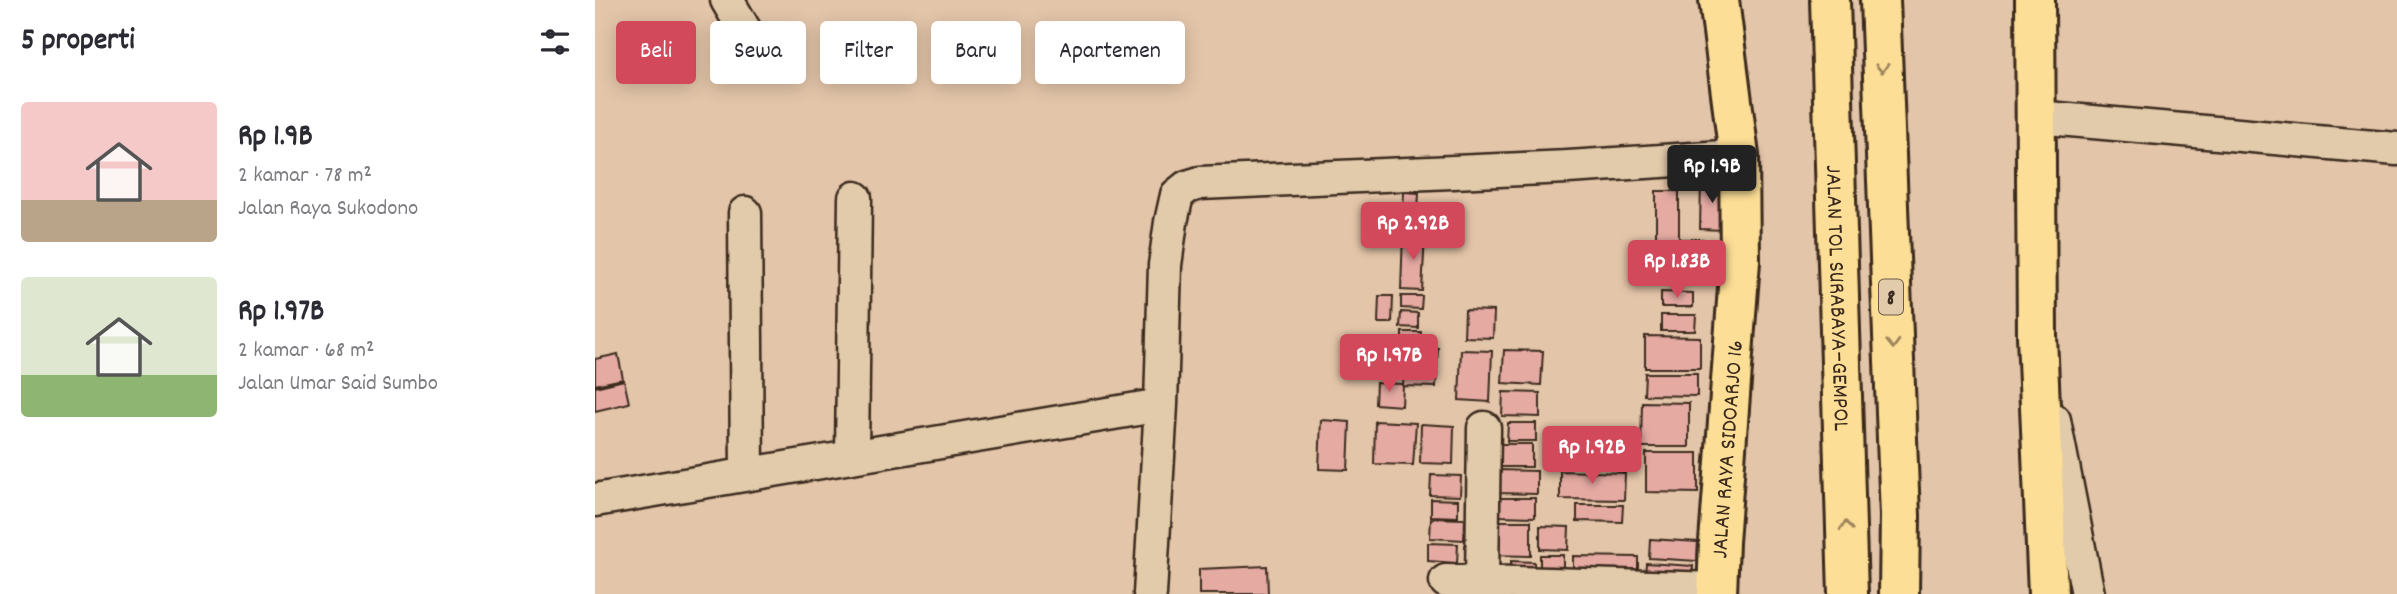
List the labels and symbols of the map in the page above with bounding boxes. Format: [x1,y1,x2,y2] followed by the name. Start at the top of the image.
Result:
[1875,63,1890,74] one-way arrow
[1647,146,1777,205] pin: Rp 1.9B
[1815,164,1856,432] street label: JALAN TOL SURABAYA–GEMPOL
[1341,202,1485,262] pin: Rp 2.92B
[1605,240,1749,300] pin: Rp 1.83B
[1879,280,1903,314] road number: 8
[1317,334,1461,394] pin: Rp 1.97B
[1705,339,1754,559] street label: JALAN RAYA SIDOARJO 16
[1885,339,1900,350] one-way arrow
[1520,426,1664,486] pin: Rp 1.92B
[1839,520,1854,531] one-way arrow

